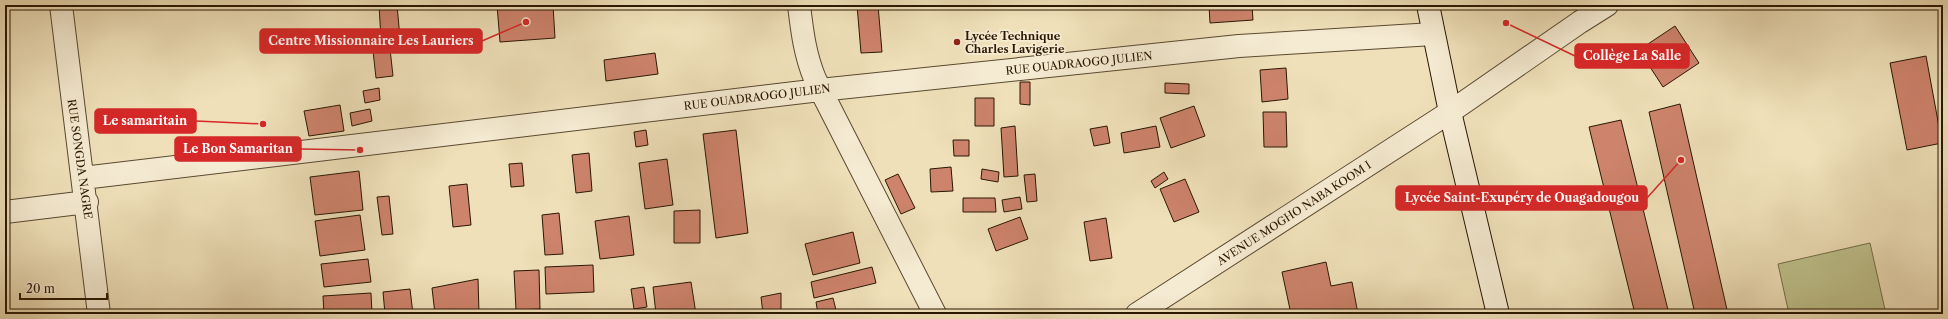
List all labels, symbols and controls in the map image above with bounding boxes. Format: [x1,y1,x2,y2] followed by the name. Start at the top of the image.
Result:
[260,29,482,53] callout: Centre Missionnaire Les Lauriers
[965,29,1065,56] place label: Lycée Technique Charles Lavigerie
[268,33,474,48] text: Centre Missionnaire Les Lauriers
[952,37,962,47] marker: Lycée Technique Charles Lavigerie
[1575,44,1689,68] callout: Collège La Salle
[1005,48,1153,78] street label: RUE OUADRAOGO JULIEN
[1583,48,1681,63] text: Collège La Salle
[683,81,831,113] street label: RUE OUADRAOGO JULIEN
[65,98,95,220] street label: RUE SONGDA NAGRE
[95,109,196,133] callout: Le samaritain
[103,113,188,128] text: Le samaritain
[175,137,301,161] callout: Le Bon Samaritan
[183,141,294,156] text: Le Bon Samaritan
[1214,158,1374,269] street label: AVENUE MOGHO NABA KOOM I
[1396,186,1647,210] callout: Lycée Saint-Exupéry de Ouagadougou
[1405,190,1639,205] text: Lycée Saint-Exupéry de Ouagadougou
[20,275,107,301] scale bar
[26,281,55,296] text: 20 m

